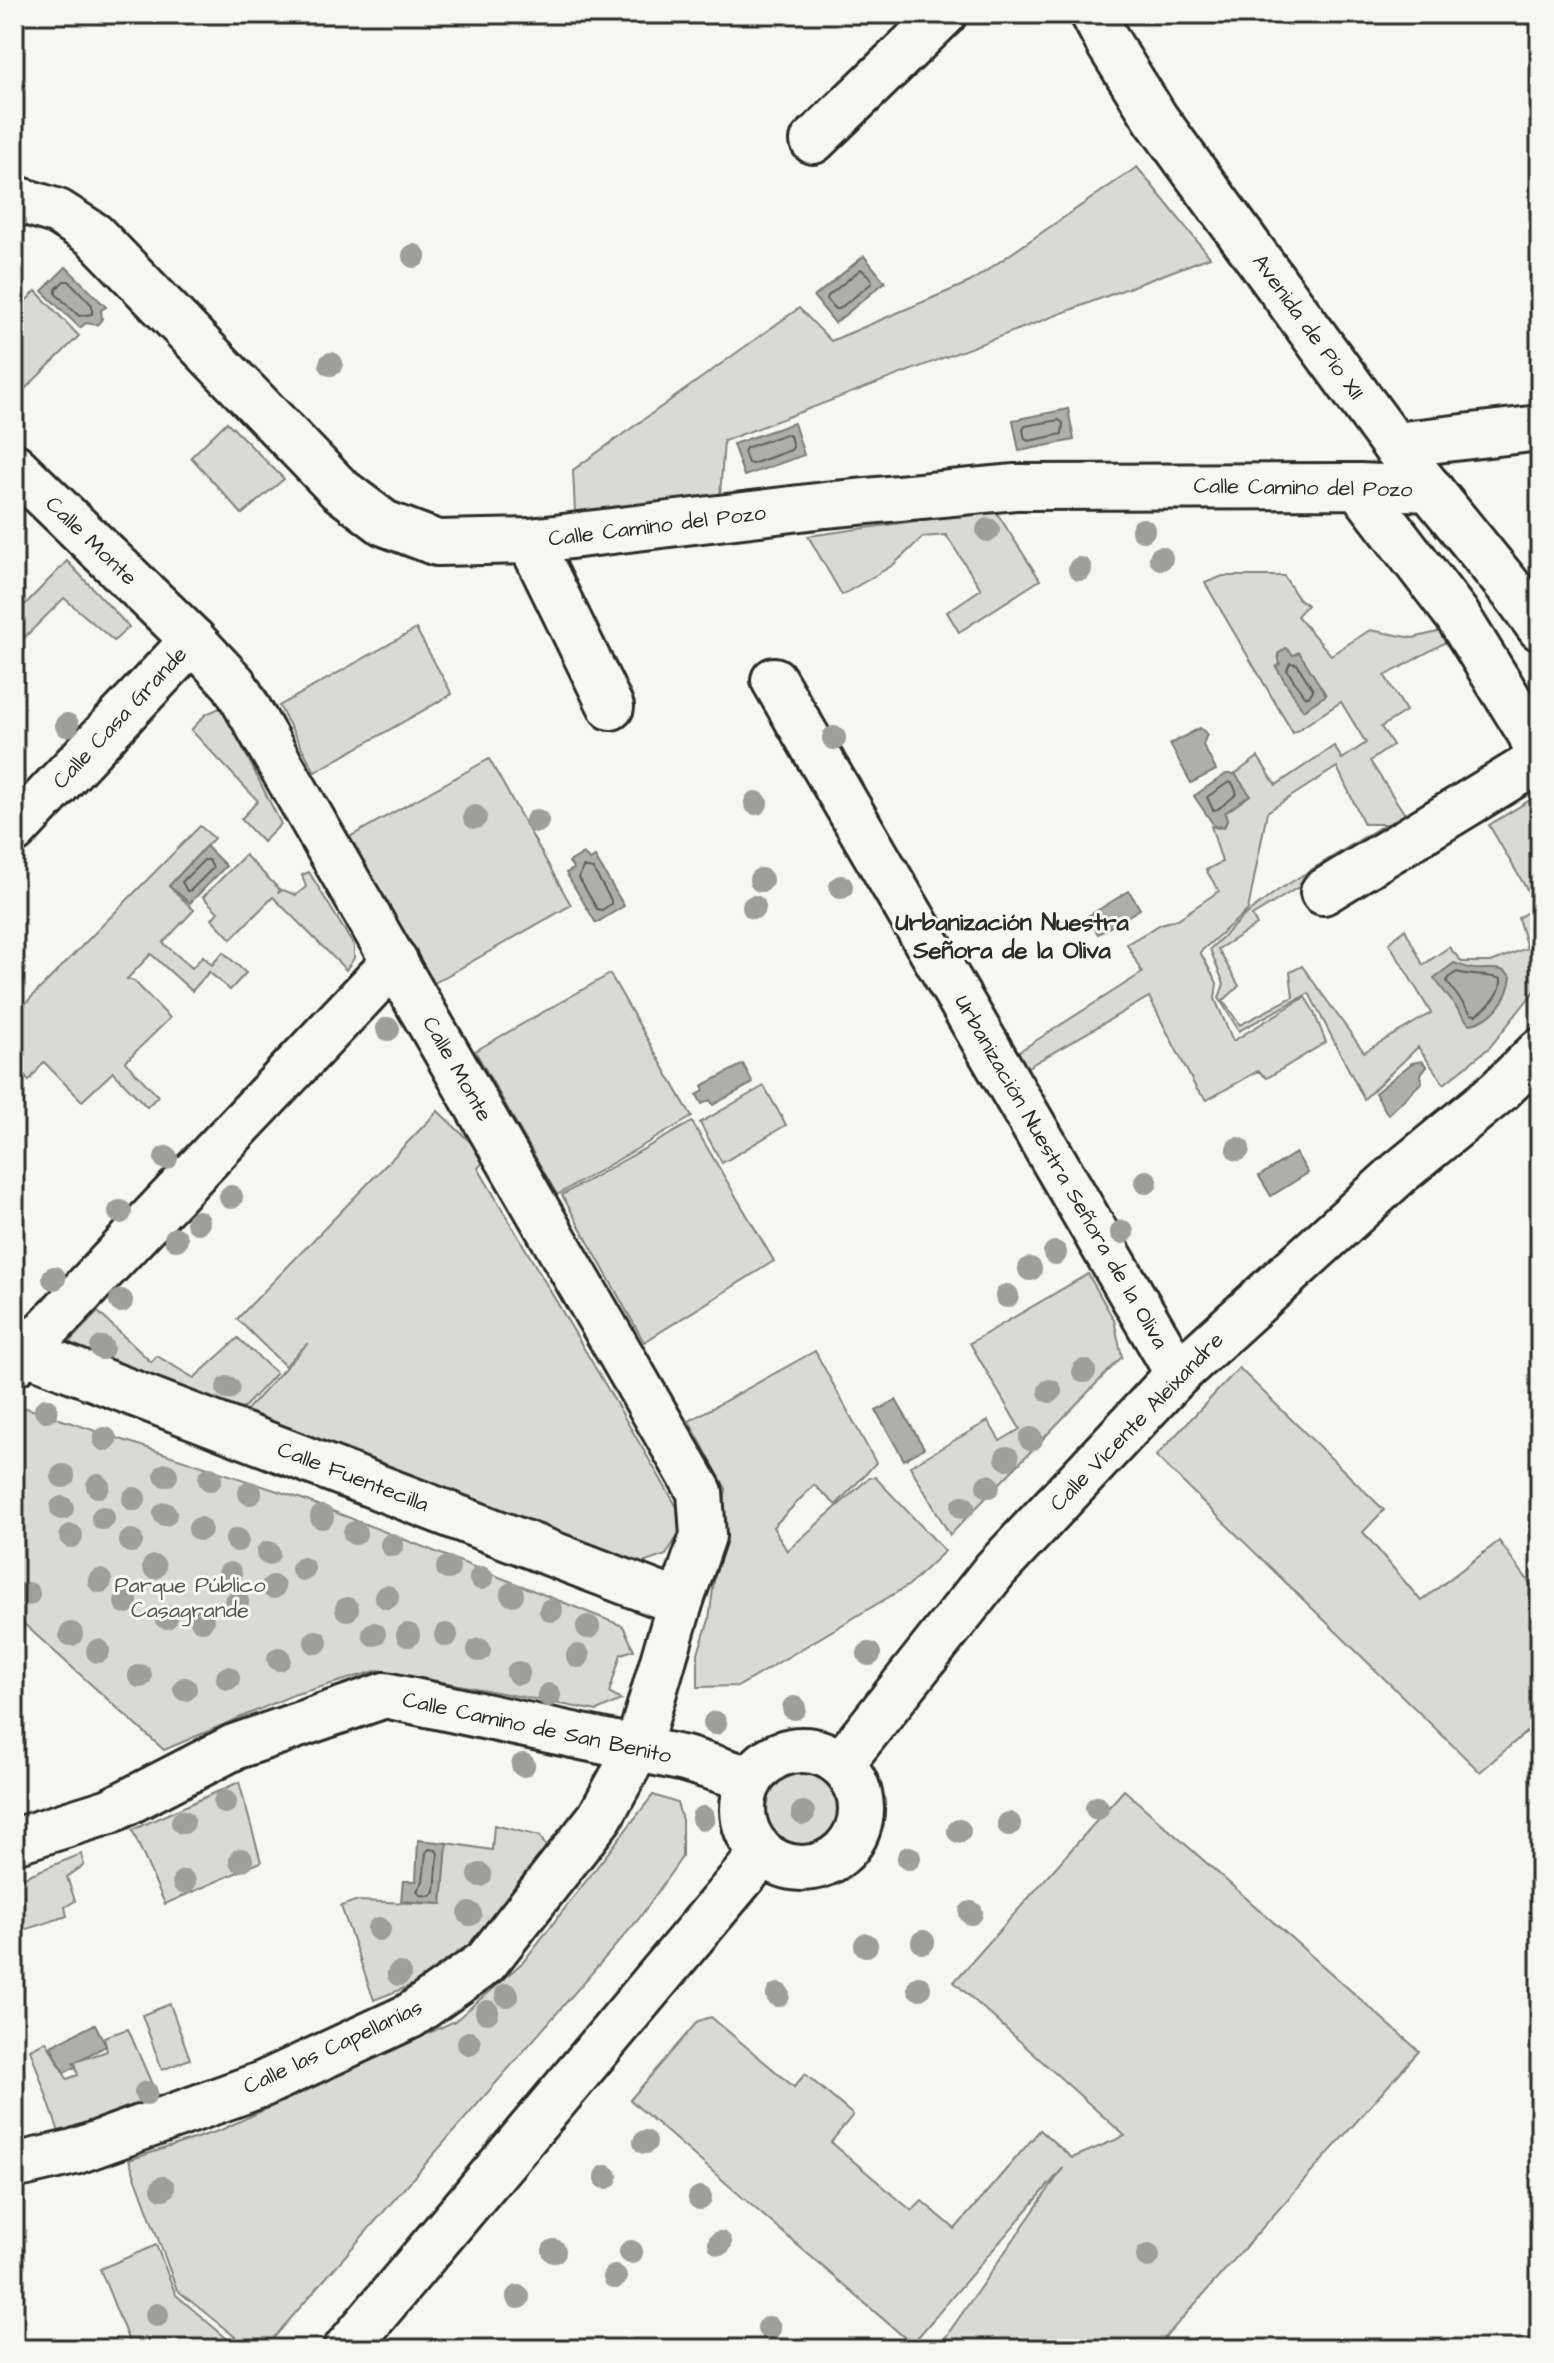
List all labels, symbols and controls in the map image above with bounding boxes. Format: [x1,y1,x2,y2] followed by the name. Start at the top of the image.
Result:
[1244,248,1372,406] street label: Avenida de Pío XII
[1193,471,1413,505] street label: Calle Camino del Pozo
[38,489,144,593] street label: Calle Monte
[546,497,768,555] street label: Calle Camino del Pozo
[46,640,194,796] street label: Calle Casa Grande
[895,906,1130,968] district label: Urbanización Nuestra Señora de la Oliva
[947,989,1175,1355] street label: Urbanización Nuestra Señora de la Oliva
[414,1011,500,1127] street label: Calle Monte
[1043,1325,1231,1519] street label: Calle Vicente Aleixandre
[273,1434,433,1520] street label: Calle Fuentecilla
[114,1570,266,1627] park label: Parque Público Casagrande
[400,1684,675,1772] street label: Calle Camino de San Benito
[238,1992,428,2102] street label: Calle las Capellanías

